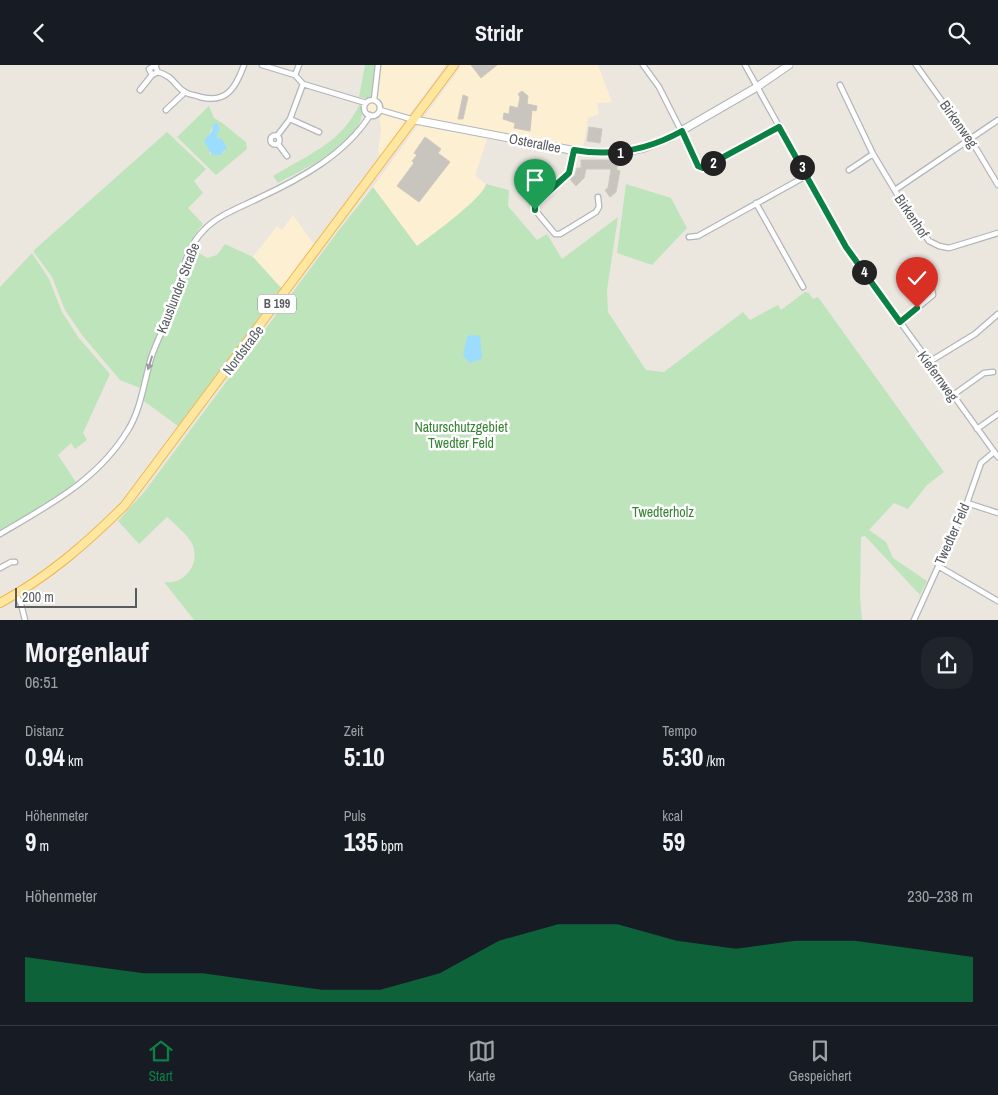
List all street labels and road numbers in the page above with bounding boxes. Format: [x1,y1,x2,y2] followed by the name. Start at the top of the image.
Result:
[936,97,982,152] street label: Birkenweg
[508,129,562,157] street label: Osterallee
[891,191,934,242] street label: Birkenhof
[152,240,204,336] street label: Kauslunder Straße
[258,295,296,313] road number: B 199
[219,322,267,378] street label: Nordstraße
[914,347,963,405] street label: Kiefernweg
[930,500,974,568] street label: Twedter Feld

